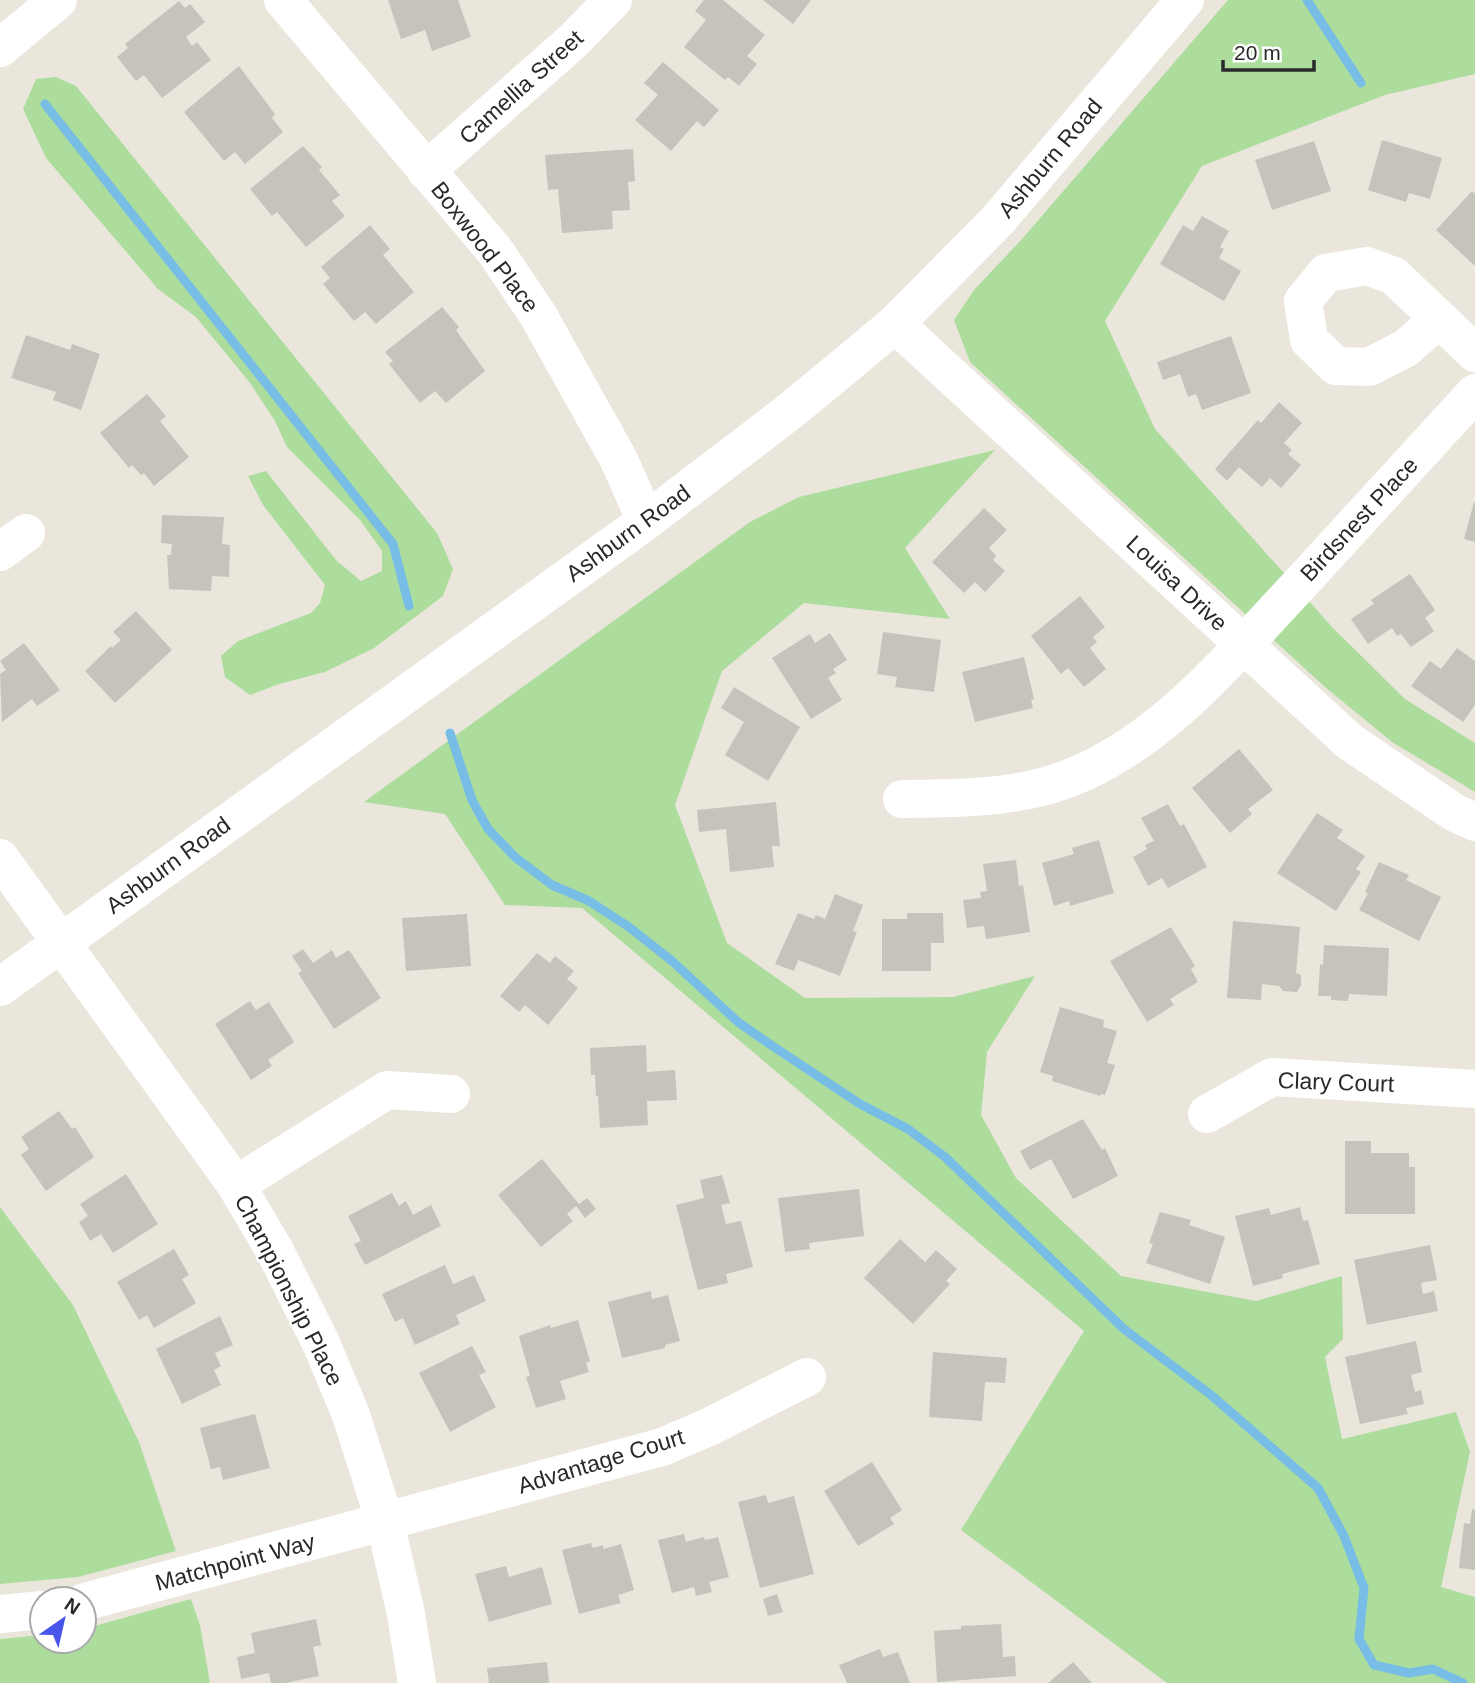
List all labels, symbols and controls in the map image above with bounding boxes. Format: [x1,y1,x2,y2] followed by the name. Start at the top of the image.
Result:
[454,24,589,149] street label: Camellia Street
[1223,28,1314,72] scale bar
[1234,41,1281,64] text: 20 m
[993,93,1107,223] street label: Ashburn Road
[426,177,544,317] street label: Boxwood Place
[1295,452,1423,586] street label: Birdsnest Place
[561,479,695,587] street label: Ashburn Road
[1121,530,1233,636] street label: Louisa Drive
[101,811,235,919] street label: Ashburn Road
[1277,1067,1395,1097] street label: Clary Court
[230,1190,348,1390] street label: Championship Place
[515,1423,688,1499] street label: Advantage Court
[152,1528,318,1596] street label: Matchpoint Way
[28,1585,98,1655] north arrow
[61,1594,84,1619] text: N

